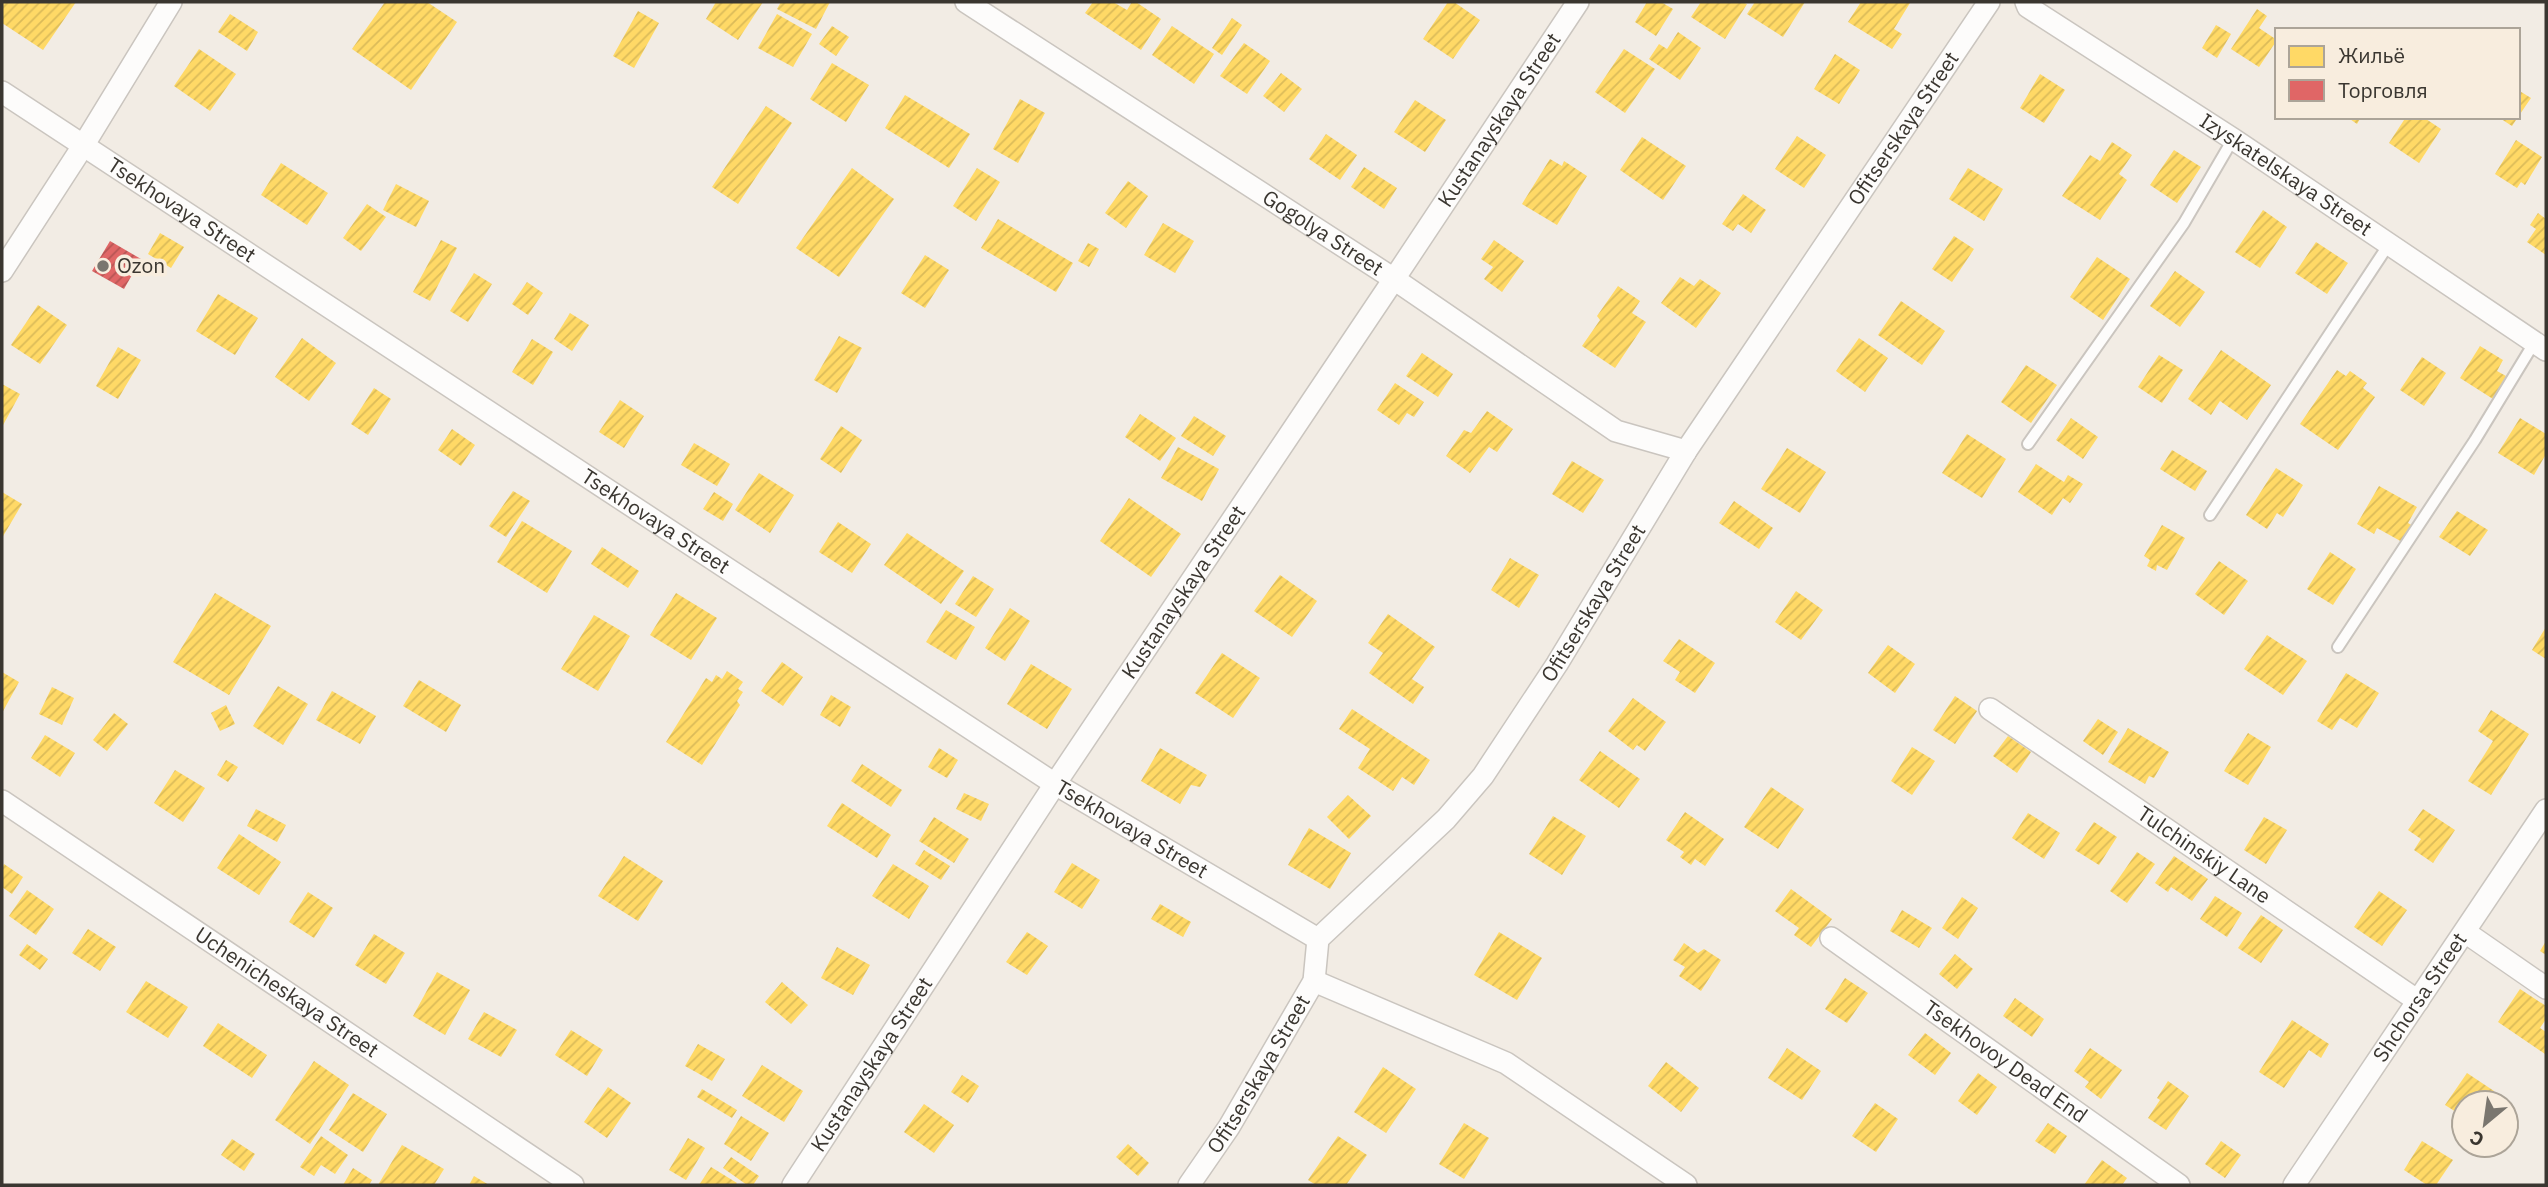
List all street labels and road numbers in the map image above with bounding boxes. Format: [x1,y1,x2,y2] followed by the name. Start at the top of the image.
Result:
[1431,27,1567,212] street label: Kustanayskaya Street
[1841,46,1965,210] street label: Ofitserskaya Street
[2195,106,2378,242] street label: Izyskatelskaya Street
[103,150,262,268] street label: Tsekhovaya Street
[1258,183,1389,281] street label: Gogolya Street
[576,462,736,580] street label: Tsekhovaya Street
[1115,499,1251,684] street label: Kustanayskaya Street
[1534,519,1652,687] street label: Ofitserskaya Street
[1051,773,1213,884] street label: Tsekhovaya Street
[2132,799,2277,910] street label: Tulchinskiy Lane
[190,920,385,1063] street label: Uchenicheskaya Street
[2366,927,2473,1067] street label: Shchorsa Street
[804,971,938,1157] street label: Kustanayskaya Street
[1200,989,1316,1159] street label: Ofitserskaya Street
[1919,993,2094,1129] street label: Tsekhovoy Dead End

